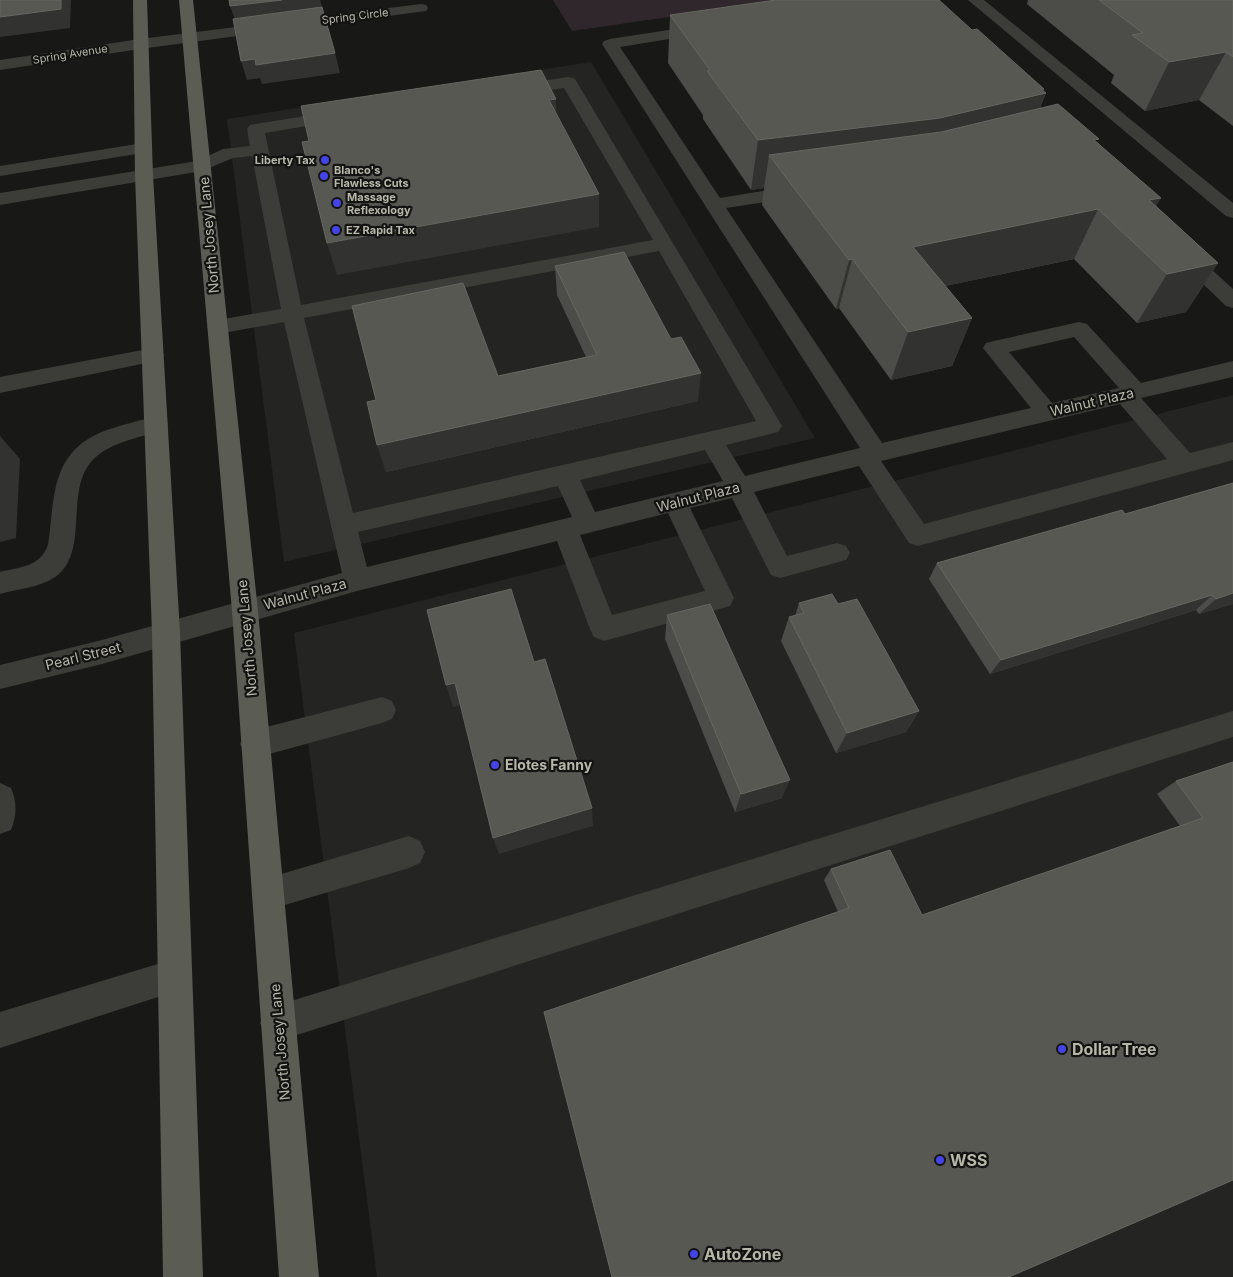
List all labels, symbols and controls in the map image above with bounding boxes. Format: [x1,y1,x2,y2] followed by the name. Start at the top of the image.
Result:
[321,5,389,27] street label: Spring Circle
[31,41,109,67] street label: Spring Avenue
[255,153,316,167] place label: Liberty Tax
[319,154,331,166] marker: Liberty Tax
[334,163,409,190] place label: Blanco's Flawless Cuts
[318,170,330,182] marker: Blanco's Flawless Cuts
[195,176,222,294] street label: North Josey Lane
[347,190,411,217] place label: Massage Reflexology
[331,197,343,209] marker: Massage Reflexology
[346,223,416,237] place label: EZ Rapid Tax
[330,224,342,236] marker: EZ Rapid Tax
[1048,384,1135,419] street label: Walnut Plaza
[654,478,741,515] street label: Walnut Plaza
[262,574,348,613] street label: Walnut Plaza
[233,579,260,697] street label: North Josey Lane
[43,638,123,673] street label: Pearl Street
[505,756,593,773] place label: Elotes Fanny
[489,759,501,771] marker: Elotes Fanny
[266,983,293,1101] street label: North Josey Lane
[1072,1039,1157,1059] place label: Dollar Tree
[1056,1043,1068,1055] marker: Dollar Tree
[950,1150,987,1170] place label: WSS
[934,1154,946,1166] marker: WSS
[704,1244,781,1264] place label: AutoZone
[688,1248,700,1260] marker: AutoZone

